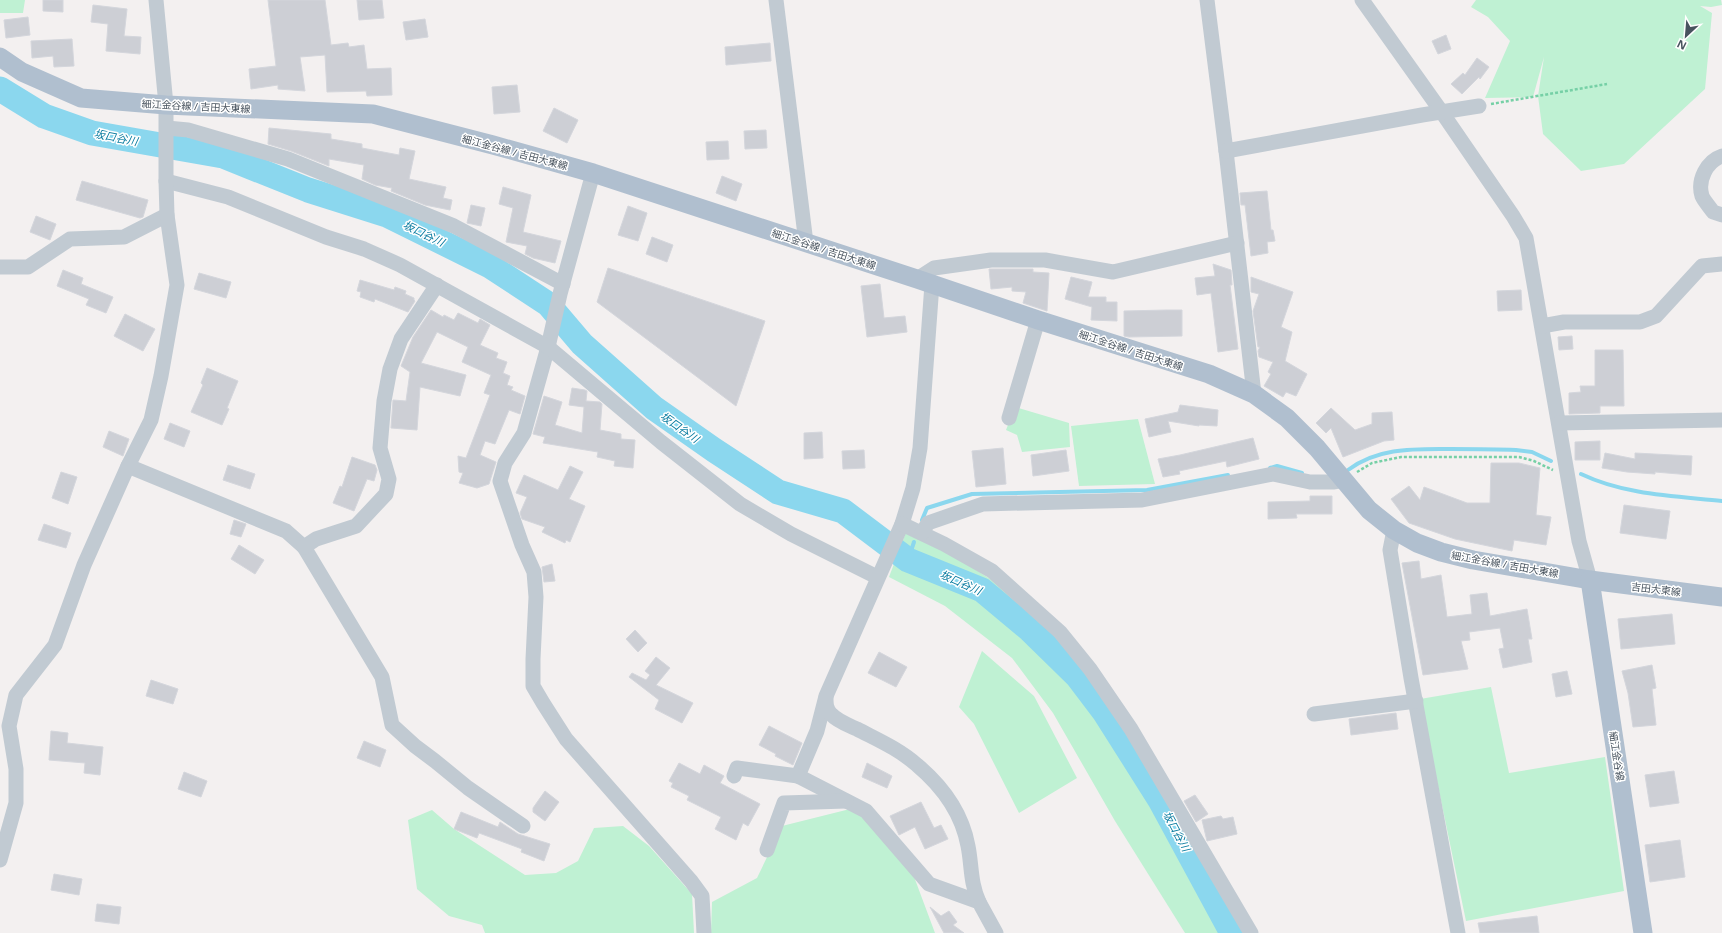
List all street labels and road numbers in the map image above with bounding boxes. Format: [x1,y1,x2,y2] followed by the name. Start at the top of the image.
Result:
[141,96,251,116] street label: 細江金谷線 / 吉田大東線
[461,131,569,173] street label: 細江金谷線 / 吉田大東線
[770,226,878,272] street label: 細江金谷線 / 吉田大東線
[1077,327,1185,373] street label: 細江金谷線 / 吉田大東線
[1450,548,1560,580] street label: 細江金谷線 / 吉田大東線
[1630,579,1682,599] street label: 吉田大東線
[1606,730,1628,782] street label: 細江金谷線

